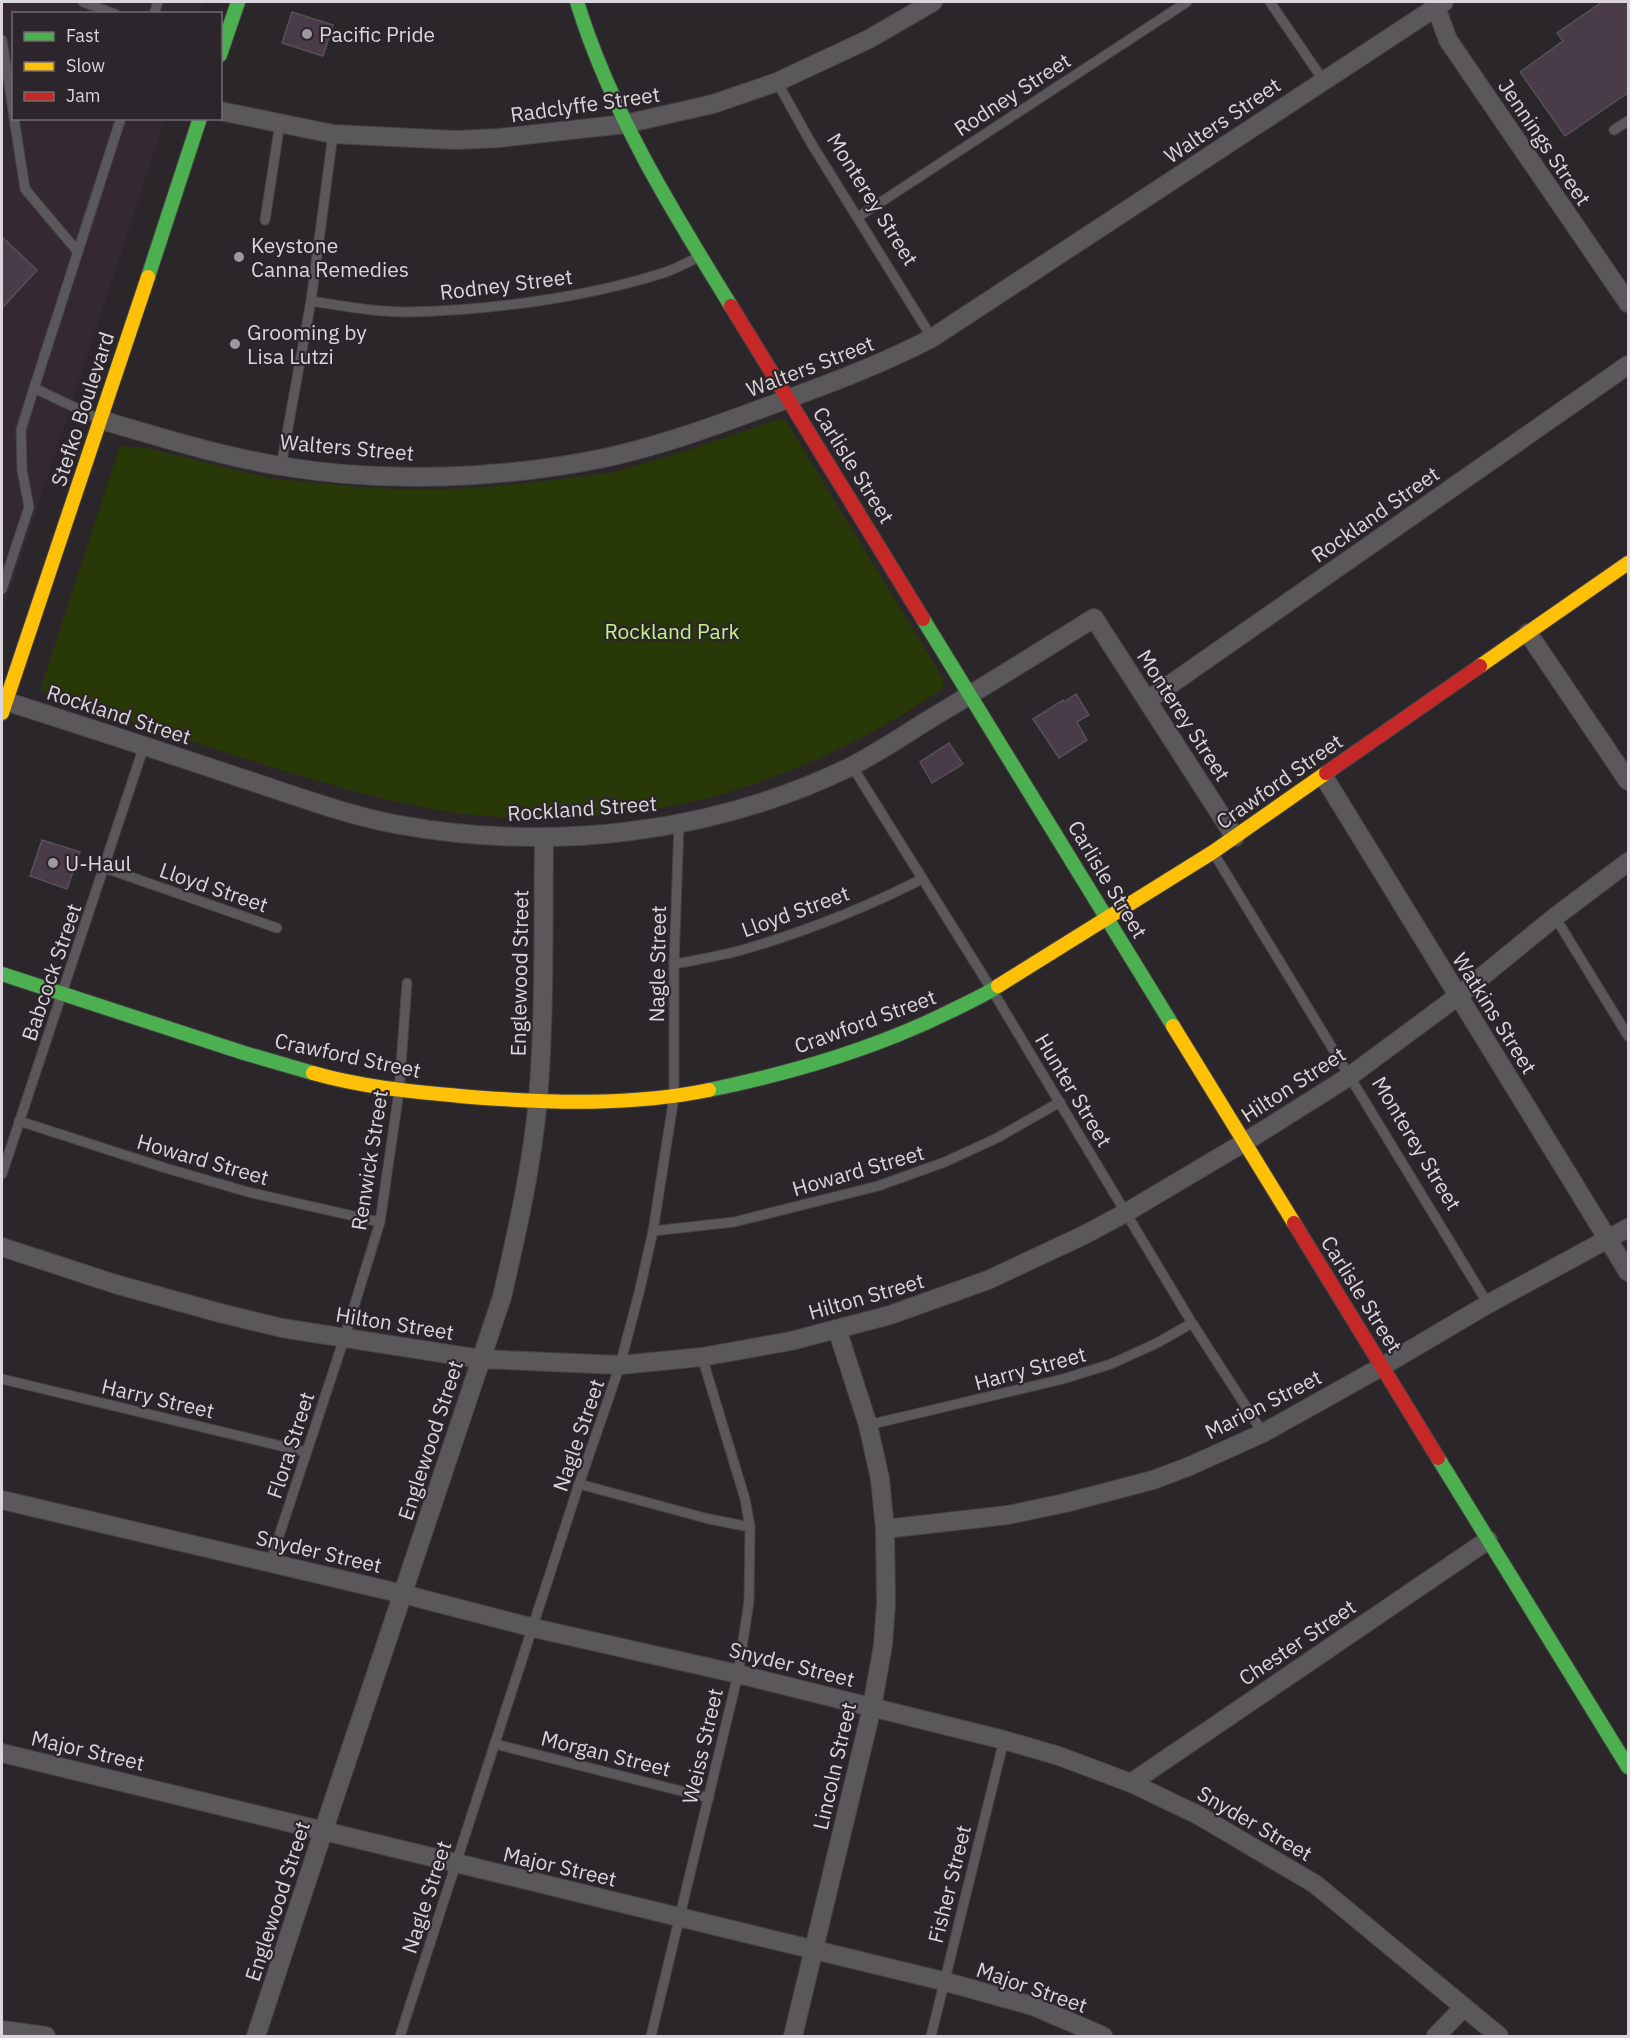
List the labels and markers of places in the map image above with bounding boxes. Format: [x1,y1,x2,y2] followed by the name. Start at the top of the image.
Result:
[319,20,435,48] place label: Pacific Pride
[300,27,314,41] marker: Pacific Pride
[251,231,409,283] place label: Keystone Canna Remedies
[232,250,246,264] marker: Keystone Canna Remedies
[247,318,367,370] place label: Grooming by Lisa Lutzi
[228,337,242,351] marker: Grooming by Lisa Lutzi
[65,849,132,877] place label: U-Haul
[46,856,60,870] marker: U-Haul

